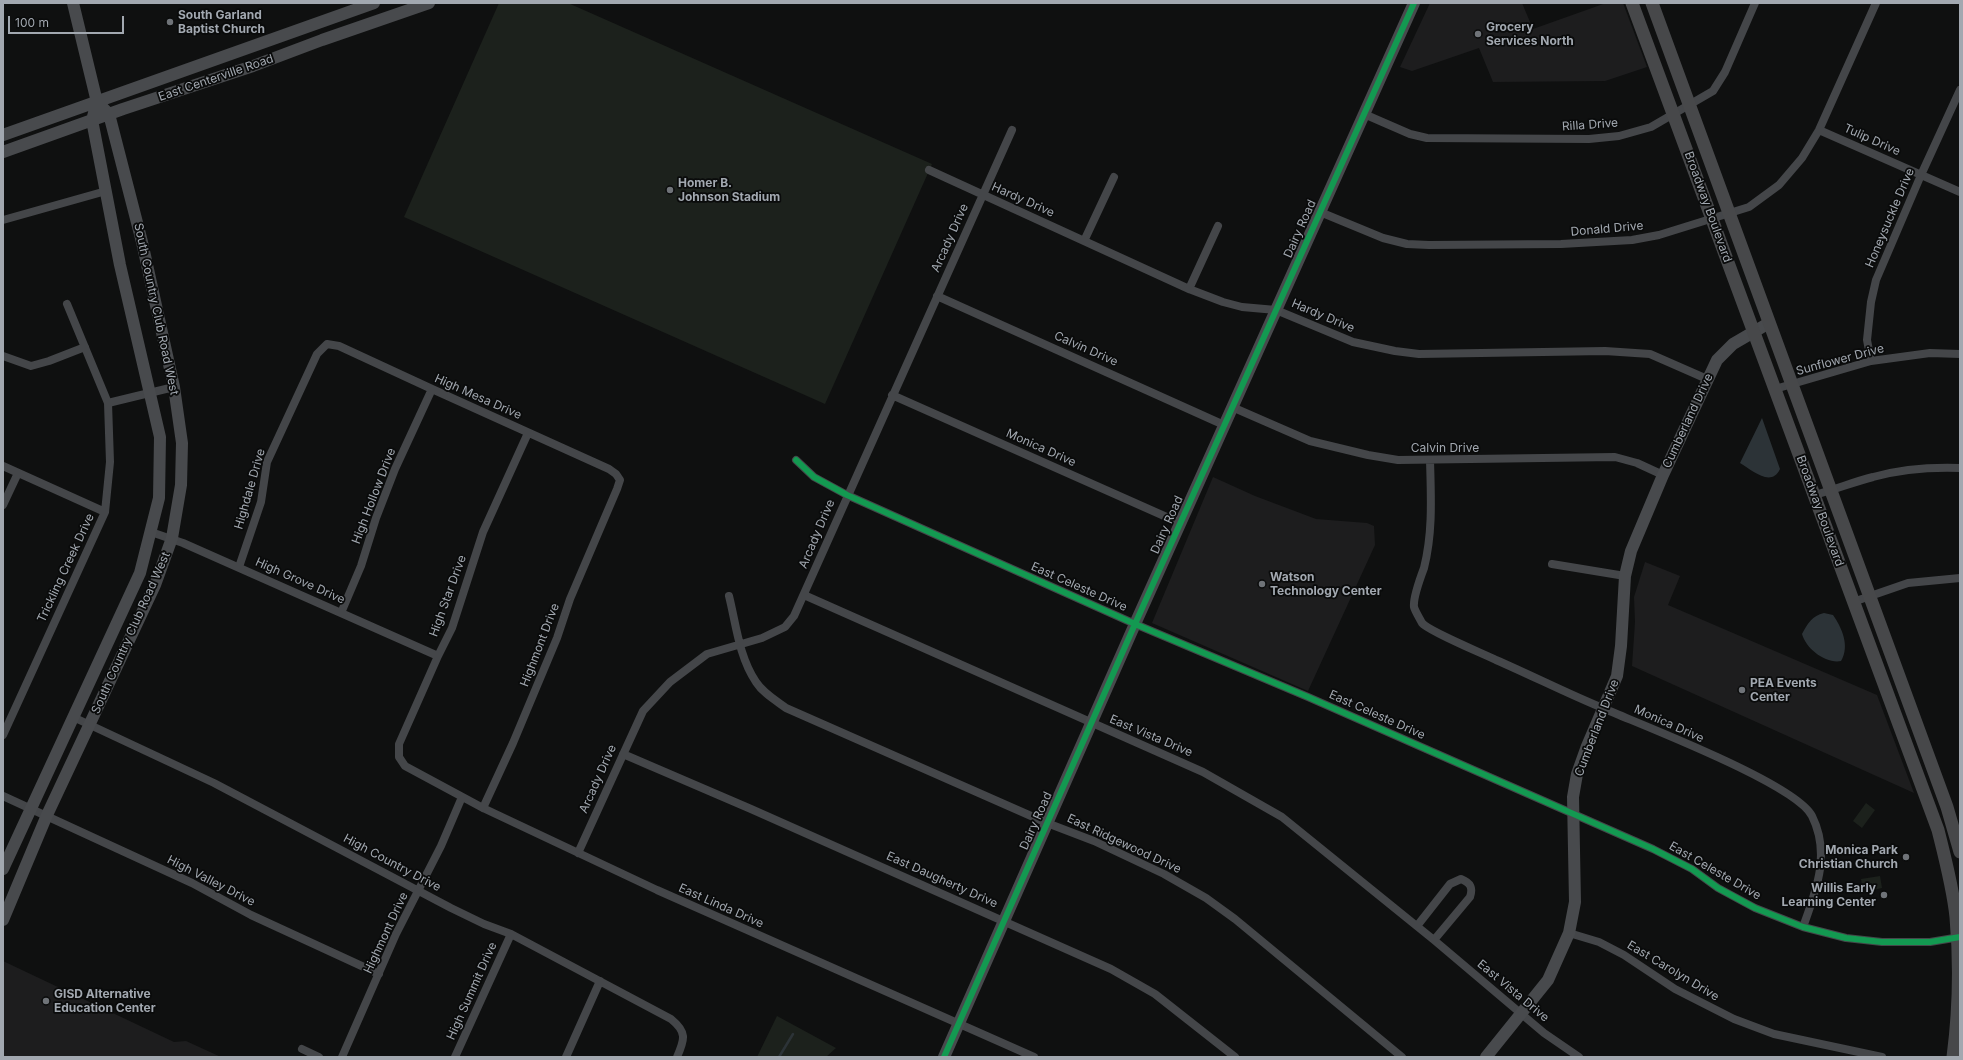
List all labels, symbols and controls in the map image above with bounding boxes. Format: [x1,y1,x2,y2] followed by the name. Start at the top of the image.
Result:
[10,8,126,34] scale bar
[178,8,265,36] place label: South Garland Baptist Church
[15,15,49,30] text: 100 m
[165,17,175,27] marker: South Garland Baptist Church
[1486,20,1574,48] place label: Grocery Services North
[1473,29,1483,39] marker: Grocery Services North
[157,52,275,104] street label: East Centerville Road
[1561,116,1619,134] street label: Rilla Drive
[1842,121,1902,159] street label: Tulip Drive
[1681,150,1735,264] street label: Broadway Boulevard
[1863,166,1917,270] street label: Honeysuckle Drive
[678,176,780,204] place label: Homer B. Johnson Stadium
[989,180,1057,220] street label: Hardy Drive
[665,185,675,195] marker: Homer B. Johnson Stadium
[1281,198,1319,260] street label: Dairy Road
[928,201,972,275] street label: Arcady Drive
[1570,219,1644,239] street label: Donald Drive
[131,222,181,396] street label: South Country Club Road West
[1289,296,1357,336] street label: Hardy Drive
[1052,329,1120,369] street label: Calvin Drive
[1794,341,1886,379] street label: Sunflower Drive
[432,371,524,423] street label: High Mesa Drive
[1660,371,1716,471] street label: Cumberland Drive
[1004,426,1078,470] street label: Monica Drive
[1411,441,1479,455] street label: Calvin Drive
[349,446,399,546] street label: High Hollow Drive
[232,447,268,531] street label: Highdale Drive
[1793,454,1847,568] street label: Broadway Boulevard
[1148,494,1186,556] street label: Dairy Road
[796,497,838,571] street label: Arcady Drive
[34,511,98,625] street label: Trickling Creek Drive
[89,550,173,716] street label: South Country Club Road West
[427,553,469,639] street label: High Star Drive
[253,555,347,607] street label: High Grove Drive
[1029,559,1129,615] street label: East Celeste Drive
[1270,570,1382,598] place label: Watson Technology Center
[1257,579,1267,589] marker: Watson Technology Center
[517,601,563,689] street label: Highmont Drive
[1750,676,1817,704] place label: PEA Events Center
[1572,678,1622,778] street label: Cumberland Drive
[1737,685,1747,695] marker: PEA Events Center
[1327,687,1427,743] street label: East Celeste Drive
[1632,702,1706,746] street label: Monica Drive
[1107,712,1195,760] street label: East Vista Drive
[576,742,620,816] street label: Arcady Drive
[1017,790,1055,852] street label: Dairy Road
[1065,811,1183,877] street label: East Ridgewood Drive
[341,831,443,895] street label: High Country Drive
[1667,839,1763,903] street label: East Celeste Drive
[1799,843,1898,871] place label: Monica Park Christian Church
[884,849,1000,911] street label: East Daugherty Drive
[1901,852,1911,862] marker: Monica Park Christian Church
[165,853,257,909] street label: High Valley Drive
[676,881,766,931] street label: East Linda Drive
[1782,881,1876,909] place label: Willis Early Learning Center
[361,890,411,976] street label: Highmont Drive
[1879,890,1889,900] marker: Willis Early Learning Center
[1624,938,1722,1004] street label: East Carolyn Drive
[444,940,500,1042] street label: High Summit Drive
[1474,957,1552,1025] street label: East Vista Drive
[54,987,156,1015] place label: GISD Alternative Education Center
[41,996,51,1006] marker: GISD Alternative Education Center

